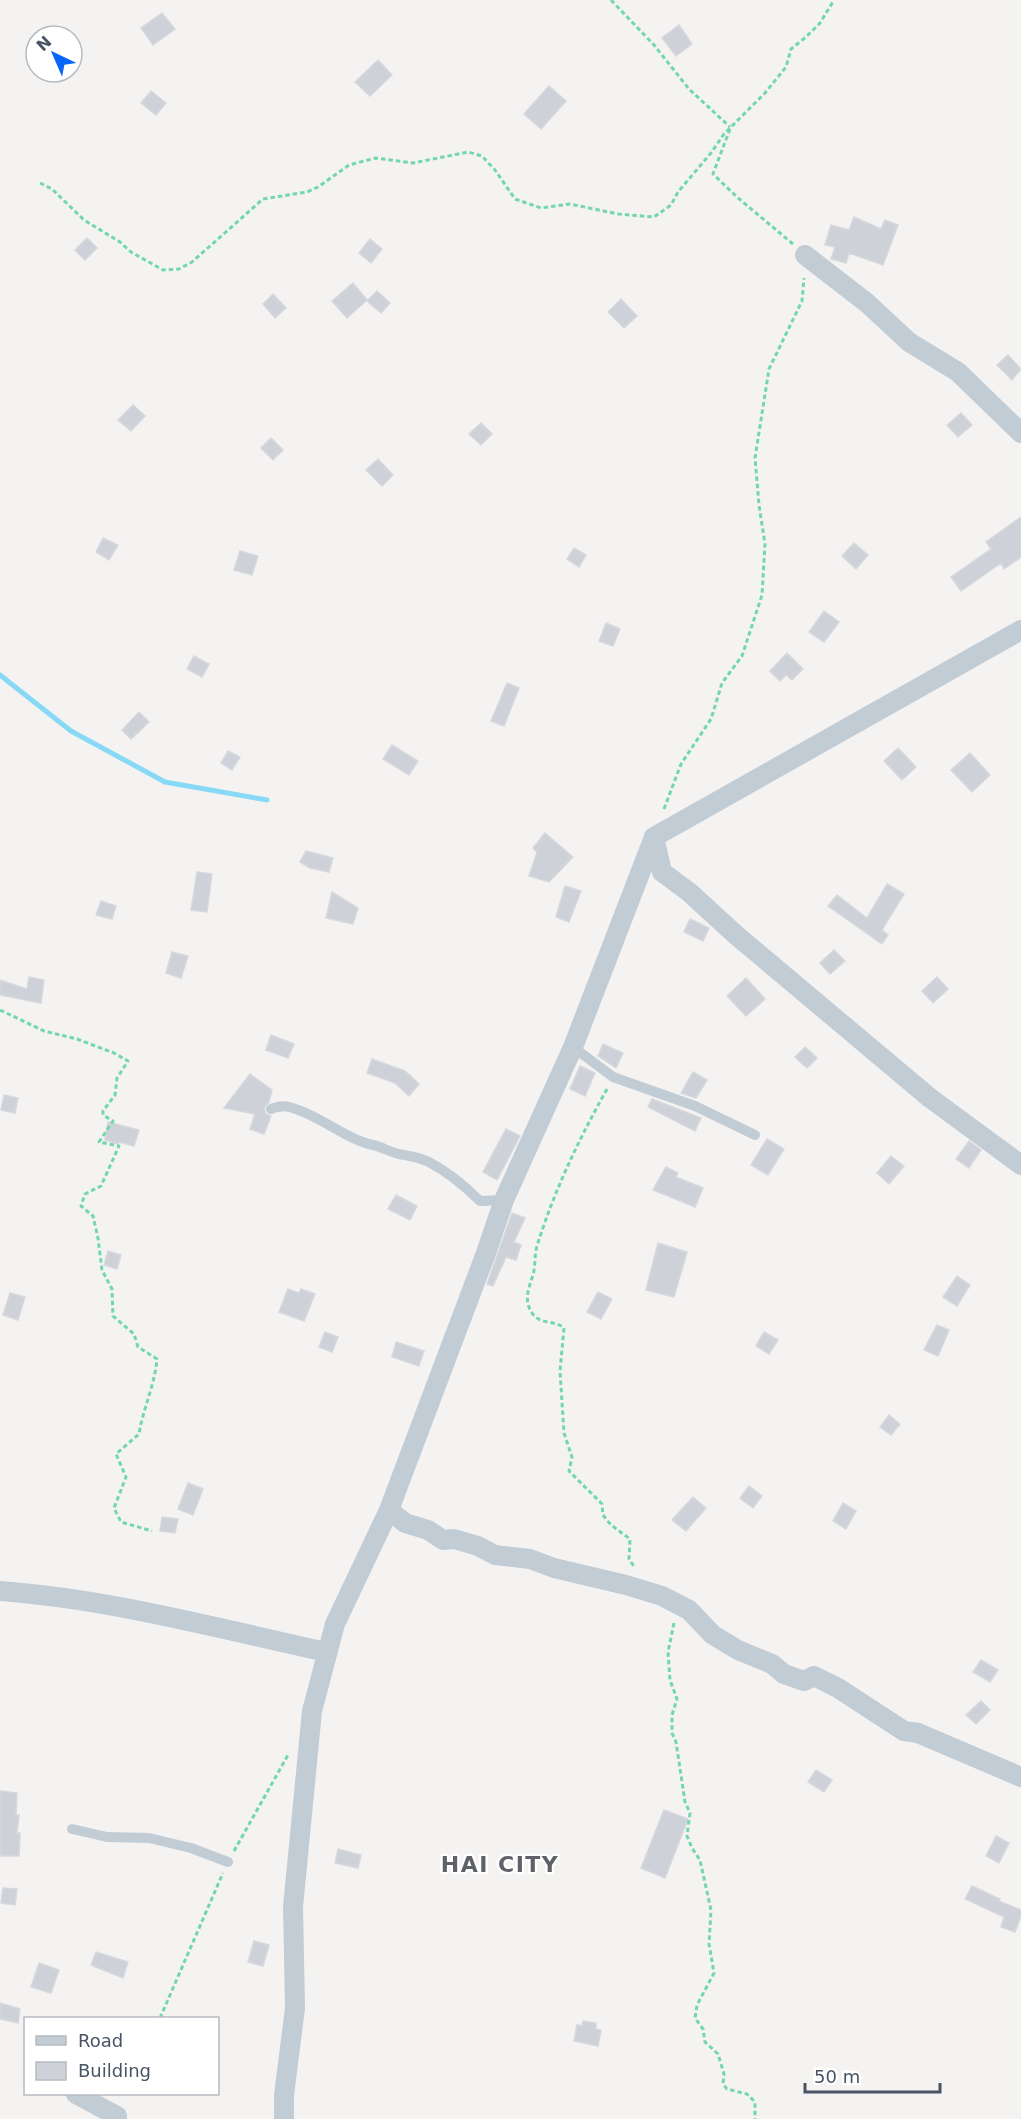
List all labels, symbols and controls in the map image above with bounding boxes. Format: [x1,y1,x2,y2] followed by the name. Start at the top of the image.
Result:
[24,24,84,84] north arrow
[33,32,55,55] text: N
[441,1852,559,1877] district label: HAI CITY
[24,2017,219,2095] legend
[78,2030,123,2051] text: Road
[805,2056,940,2094] scale bar
[78,2060,151,2081] text: Building
[814,2066,860,2087] text: 50 m

